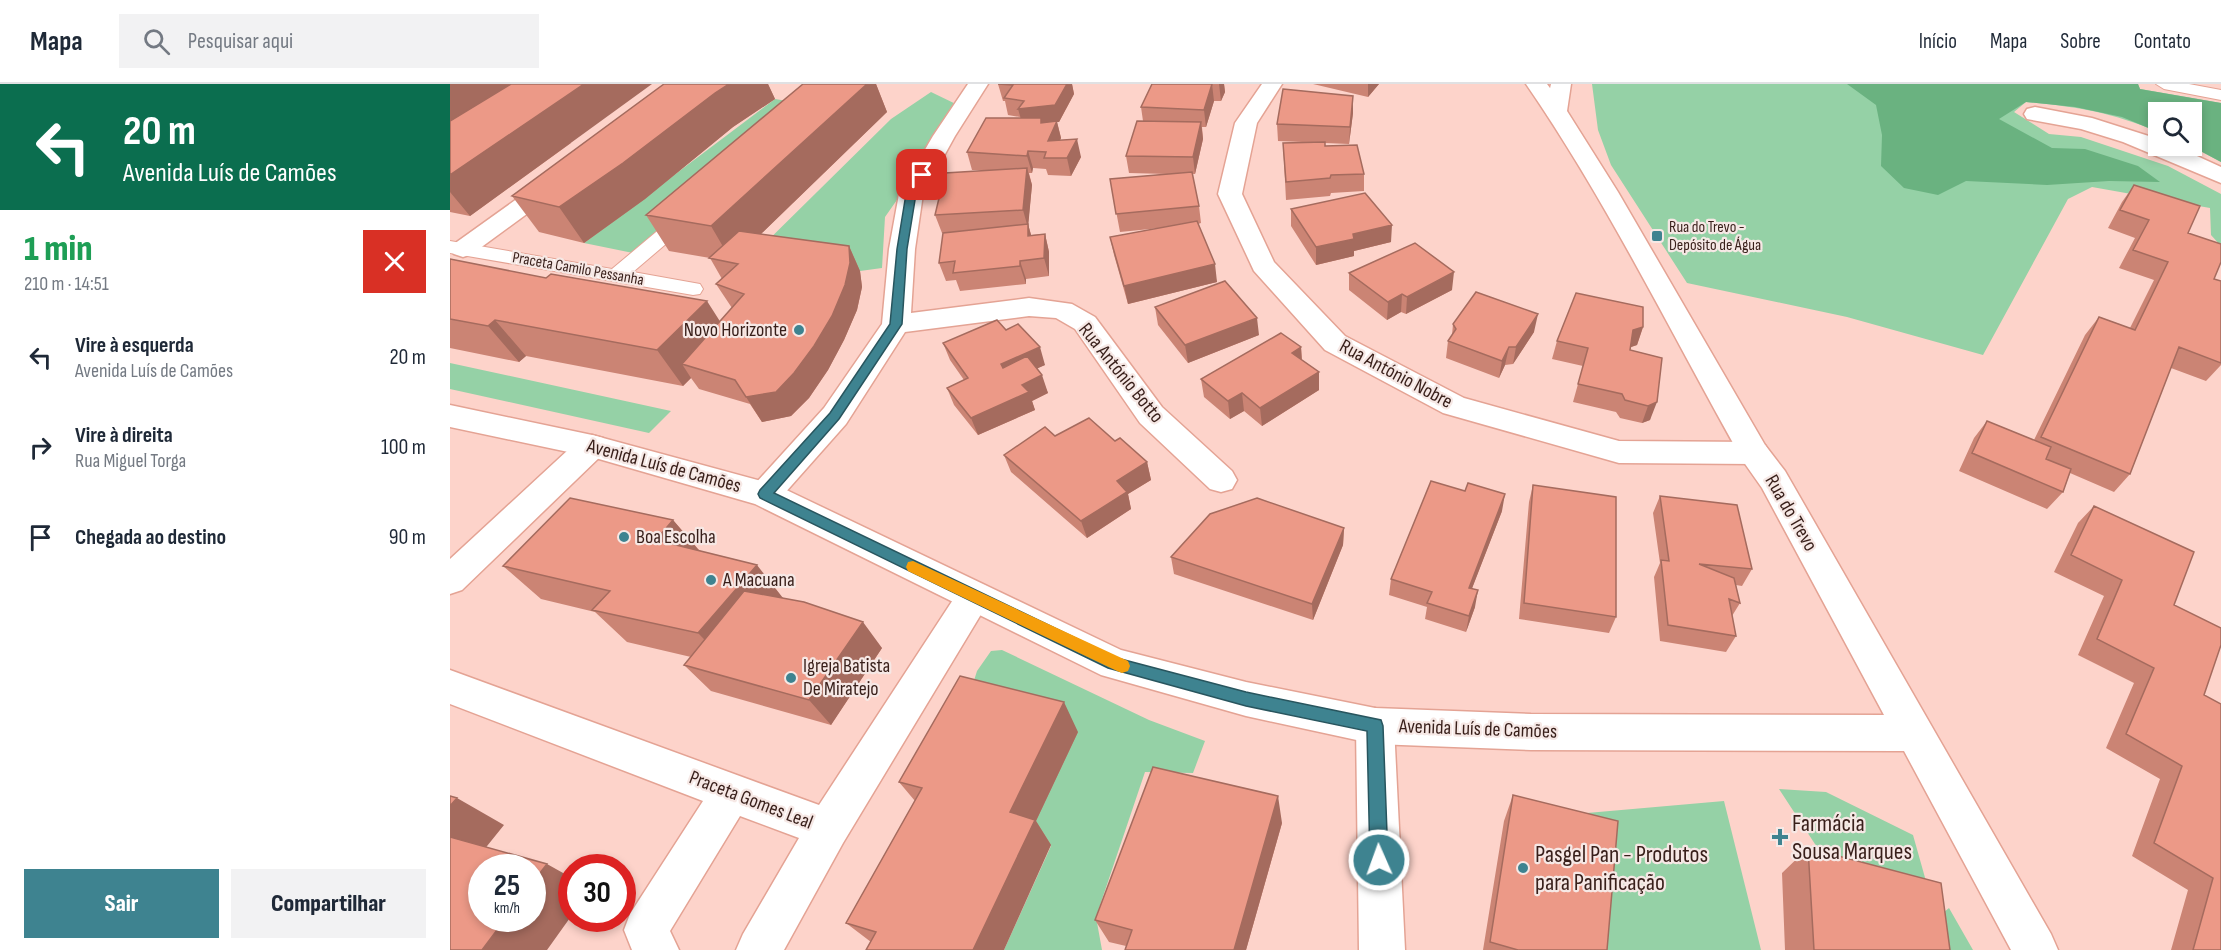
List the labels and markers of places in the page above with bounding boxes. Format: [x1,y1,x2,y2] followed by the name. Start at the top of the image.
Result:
[896,149,947,200] pin
[1669,218,1761,255] place label: Rua do Trevo - Depósito de Água
[1650,229,1664,243] marker: Rua do Trevo - Depósito de Água
[684,318,787,342] place label: Novo Horizonte
[792,323,806,337] marker: Novo Horizonte
[636,525,716,549] place label: Boa Escolha
[617,530,631,544] marker: Boa Escolha
[722,568,795,592] place label: A Macuana
[704,573,718,587] marker: A Macuana
[803,654,890,701] place label: Igreja Batista De Miratejo
[784,671,798,685] marker: Igreja Batista De Miratejo
[1792,809,1912,866] place label: Farmácia Sousa Marques
[1773,830,1787,844] marker: Farmácia Sousa Marques
[1535,840,1708,897] place label: Pasgel Pan - Produtos para Panificação
[1516,861,1530,875] marker: Pasgel Pan - Produtos para Panificação

